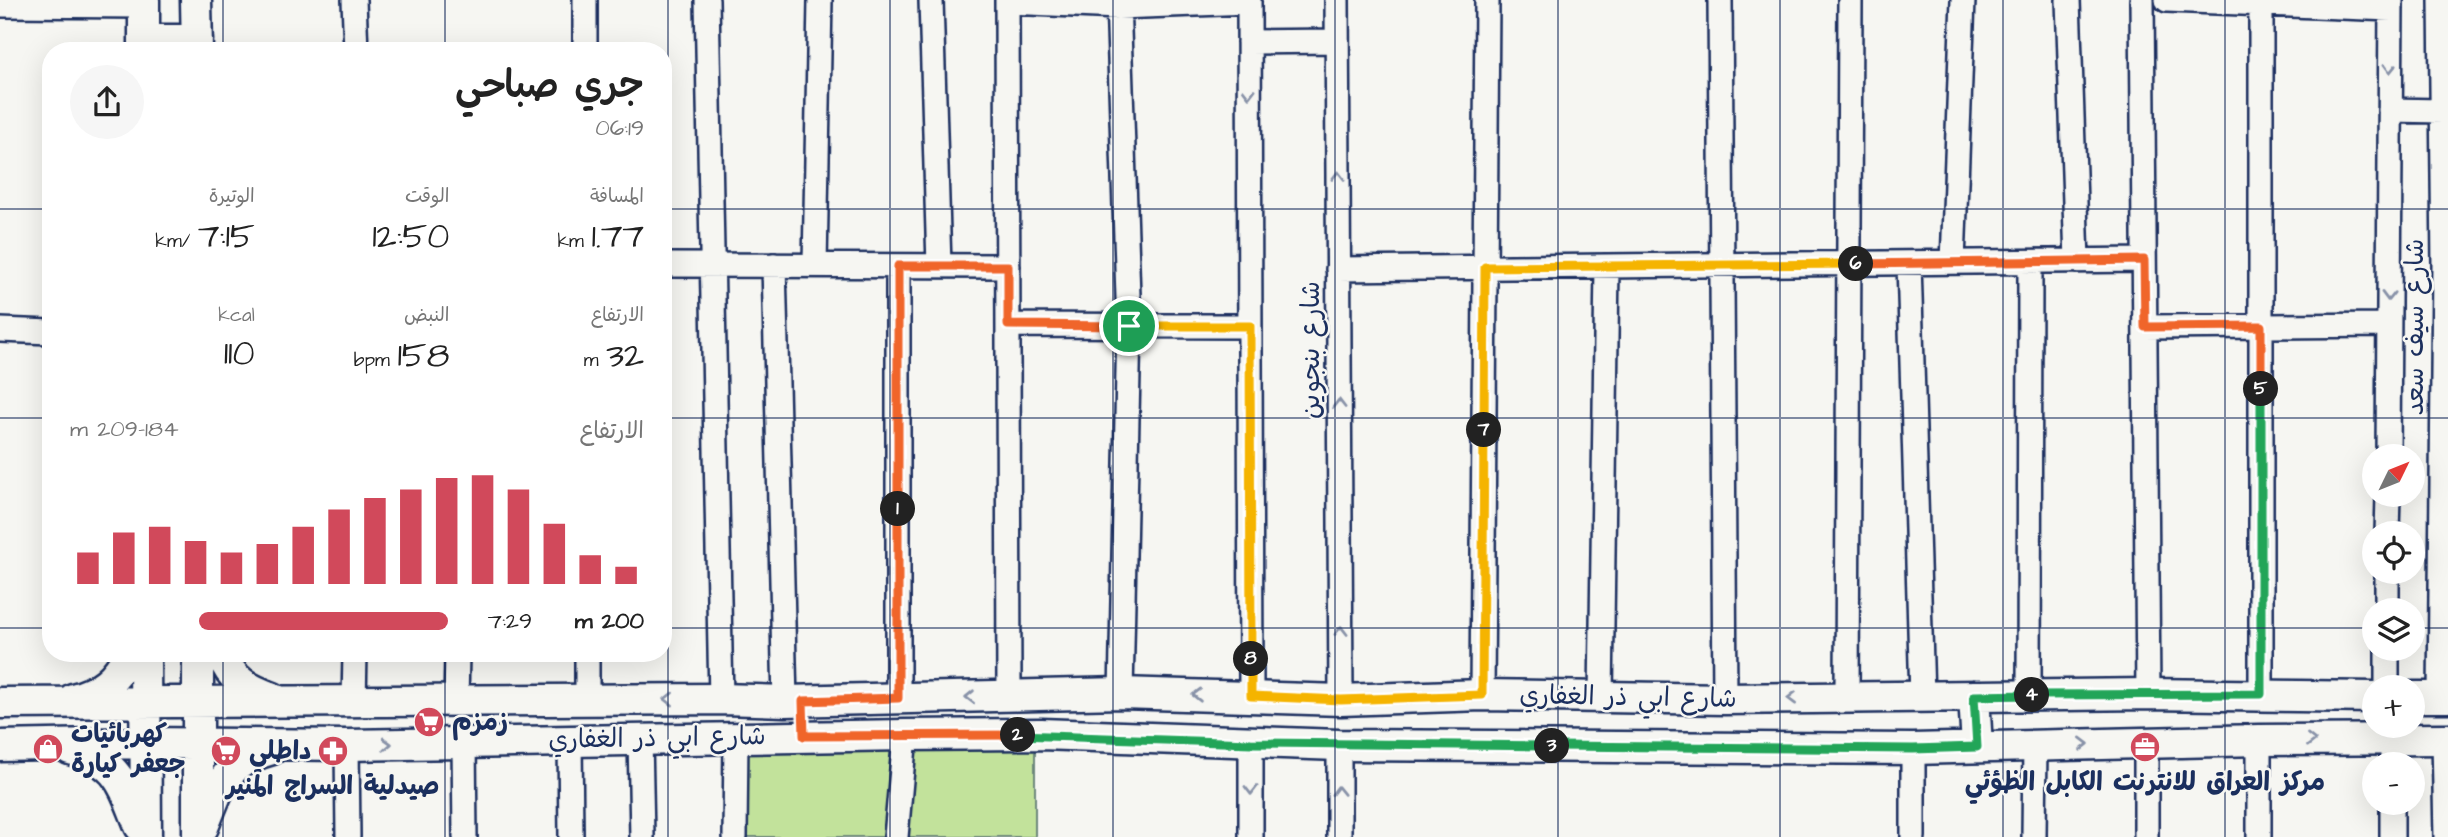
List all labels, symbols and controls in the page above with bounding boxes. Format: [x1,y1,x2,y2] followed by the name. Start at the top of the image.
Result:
[455,60,644,112] text: جري صباحي
[2382,63,2398,74] one-way arrow
[70,65,144,139] button: share
[1241,88,1257,98] one-way arrow
[595,112,644,144] text: 06:19
[1330,171,1346,181] one-way arrow
[209,183,255,210] text: الوتيرة
[405,183,449,210] text: الوقت
[590,183,644,210] text: المسافة
[198,212,255,261] text: 7:15
[372,212,449,261] text: 12:50
[592,212,644,261] text: 1.77
[155,228,198,255] text: /km
[557,228,592,255] text: km
[2397,239,2433,415] street label: شارع سيف سعد
[1839,246,1874,282] pin: 6
[1850,250,1861,277] text: 6
[1293,281,1329,419] street label: شارع بنجوين
[2380,291,2396,301] one-way arrow
[1099,296,1159,356] pin
[218,302,255,329] text: kcal
[404,302,449,329] text: النبض
[591,302,644,329] text: الارتفاع
[1110,307,1148,345] icon: arrive
[224,329,255,378] text: 110
[397,331,449,380] text: 158
[606,331,644,380] text: 32
[354,347,397,374] text: bpm
[584,347,606,374] text: m
[2244,372,2278,406] pin: 5
[2254,375,2267,402] text: 5
[1331,398,1347,409] one-way arrow
[1466,412,1502,448] pin: 7
[70,413,179,445] text: 184–209 m
[580,415,644,447] text: الارتفاع
[1478,416,1489,443] text: 7
[2362,444,2426,508] north arrow
[2362,444,2425,815] map controls
[880,491,916,526] pin: 1
[896,495,899,522] text: 1
[2362,521,2425,584] button: locate
[2362,598,2425,661] button: layers
[488,605,532,637] text: 7:29
[575,605,644,637] text: 200 m
[1333,626,1349,636] one-way arrow
[1234,642,1268,676] pin: 8
[1244,645,1257,672] text: 8
[2362,675,2425,738] button: +
[1519,677,1737,721] street label: شارع ابي ذر الغفاري
[2014,678,2050,712] pin: 4
[2025,681,2038,708] text: 4
[1191,687,1202,703] one-way arrow
[964,689,975,705] one-way arrow
[1786,690,1797,706] one-way arrow
[663,691,674,707] one-way arrow
[452,704,508,741] place label: زمزم
[412,705,446,739] supermarket icon: زمزم
[71,716,186,782] place label: كهربائيات جعفر كيارة
[548,718,766,762] street label: شارع ابي ذر الغفاري
[1000,718,1036,752] pin: 2
[1012,721,1023,748] text: 2
[1534,728,1570,764] pin: 3
[2128,730,2162,764] office icon: مركز العراق للانترنت الكابل الظؤئي
[31,732,65,766] shop icon: كهربائيات جعفر كيارة
[1547,732,1556,759] text: 3
[2306,732,2317,748] one-way arrow
[249,733,311,774] place label: داطلي
[209,734,243,768] supermarket icon: داطلي
[316,734,350,768] pharmacy icon: صيدلية السراج المنير
[2079,736,2090,751] one-way arrow
[381,737,392,752] one-way arrow
[2362,752,2425,815] button: −
[1965,764,2325,805] place label: مركز العراق للانترنت الكابل الظؤئي
[223,768,440,804] place label: صيدلية السراج المنير
[1243,785,1259,796] one-way arrow
[1330,785,1346,796] one-way arrow

